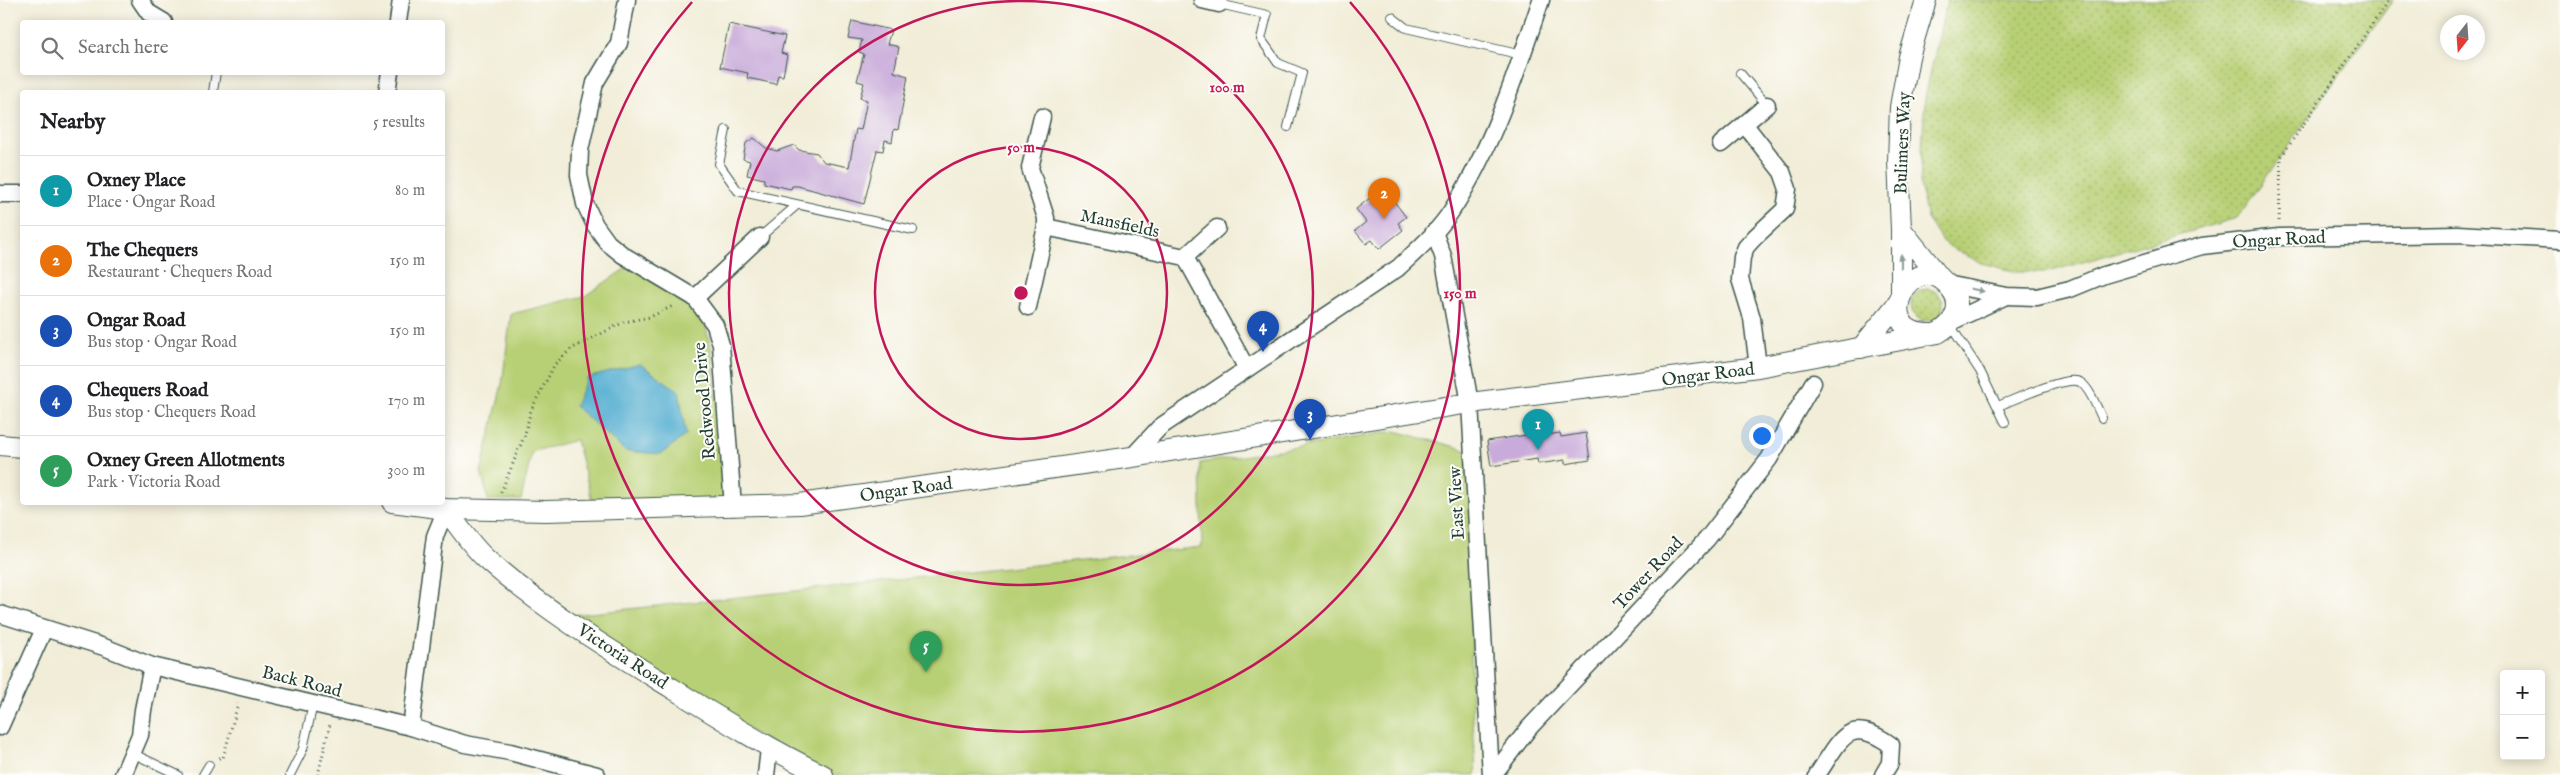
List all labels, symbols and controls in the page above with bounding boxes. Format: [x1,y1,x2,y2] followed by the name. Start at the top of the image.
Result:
[2440,15,2485,60] north arrow
[20,20,445,75] search box
[38,34,66,62] icon: search
[78,36,169,60] text: Search here
[1209,78,1245,97] text: 100 m
[1890,91,1917,195] street label: Bulimers Way
[40,109,105,136] text: Nearby
[373,113,425,133] text: 5 results
[1007,138,1035,157] text: 50 m
[87,169,186,193] text: Oxney Place
[1368,178,1400,219] pin: 2
[53,181,59,201] text: 1
[395,181,425,201] text: 80 m
[87,193,215,213] text: Place · Ongar Road
[1078,205,1161,244] street label: Mansfields
[2232,227,2327,254] street label: Ongar Road
[87,239,198,263] text: The Chequers
[52,251,60,271] text: 2
[390,251,425,271] text: 150 m
[1897,253,1905,269] one-way arrow
[87,263,272,283] text: Restaurant · Chequers Road
[1012,284,1030,302] centre of rings
[1443,284,1477,303] text: 150 m
[1969,286,1984,294] one-way arrow
[87,309,185,333] text: Ongar Road
[1247,311,1279,352] pin: 4
[53,321,59,341] text: 3
[390,321,425,341] text: 150 m
[87,333,237,353] text: Bus stop · Ongar Road
[689,341,722,461] street label: Redwood Drive
[1660,358,1756,393] street label: Ongar Road
[87,379,208,403] text: Chequers Road
[52,391,60,411] text: 4
[388,391,425,411] text: 170 m
[1294,399,1326,440] pin: 3
[87,403,256,423] text: Bus stop · Chequers Road
[1522,409,1554,450] pin: 1
[1749,423,1775,449] your location
[87,449,285,473] text: Oxney Green Allotments
[53,461,59,481] text: 5
[387,461,425,481] text: 300 m
[1444,465,1471,540] street label: East View
[87,473,220,493] text: Park · Victoria Road
[858,473,954,508] street label: Ongar Road
[1609,532,1689,616] street label: Tower Road
[572,619,672,695] street label: Victoria Road
[910,631,942,672] pin: 5
[259,661,344,704] street label: Back Road
[2500,670,2545,760] map controls
[2500,670,2545,715] button: +
[2500,715,2545,760] button: −

